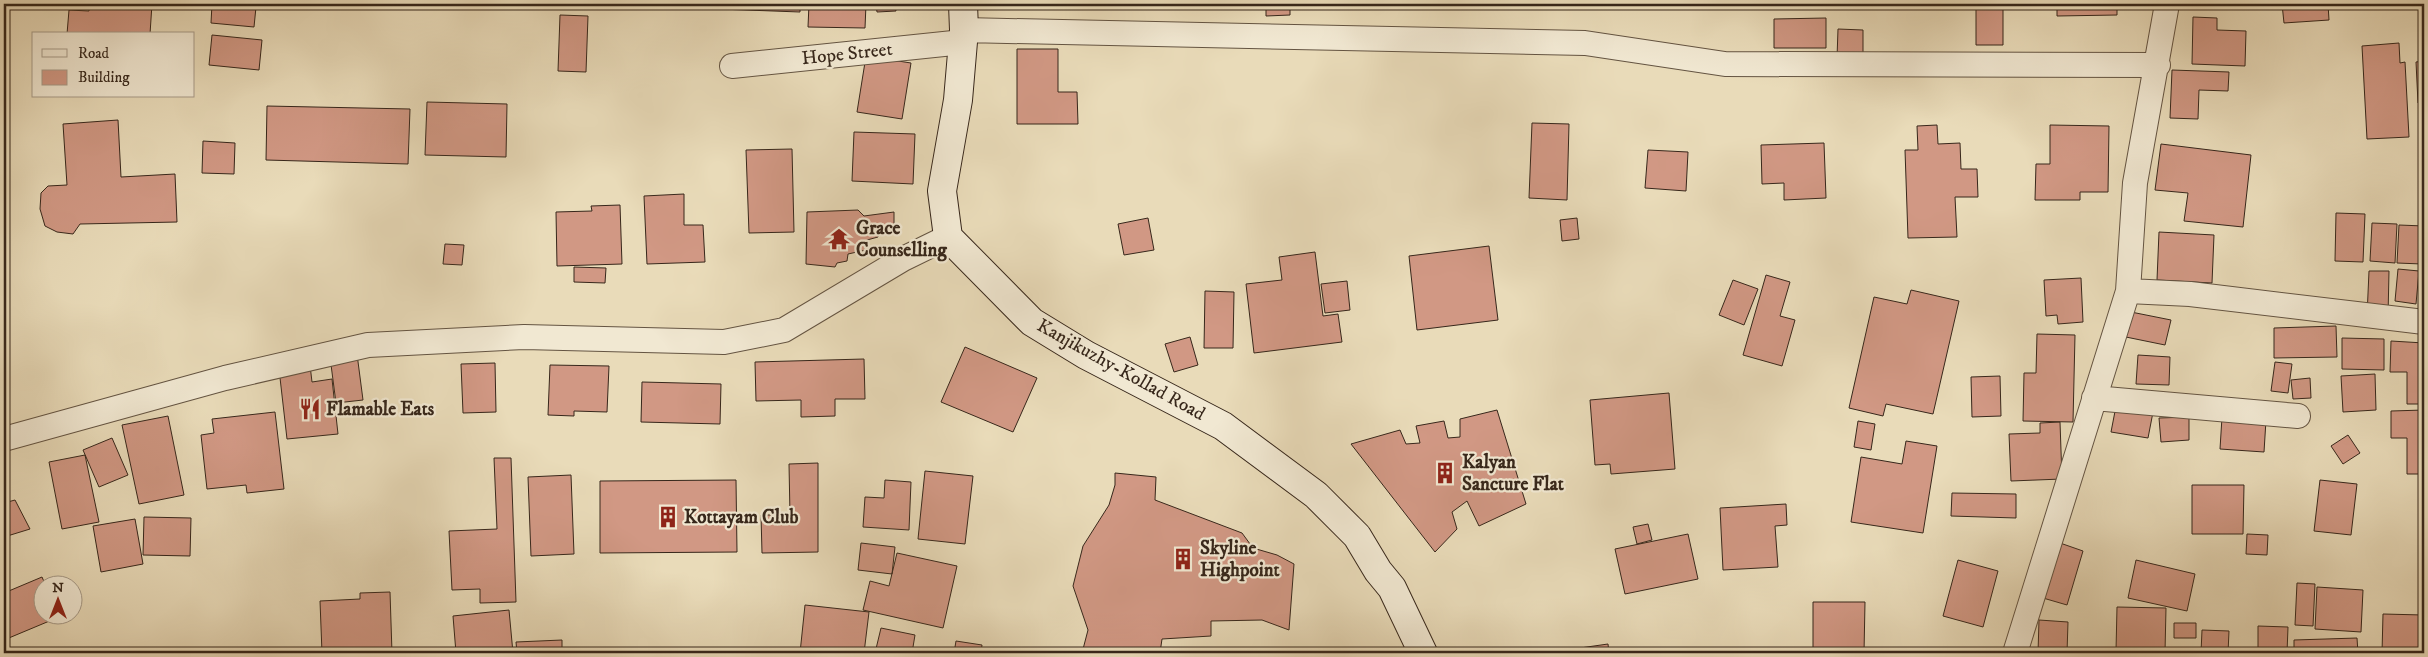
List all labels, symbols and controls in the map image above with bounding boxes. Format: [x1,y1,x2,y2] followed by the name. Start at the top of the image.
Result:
[32,32,195,98] legend
[800,38,894,70] street label: Hope Street
[78,44,110,63] text: Road
[78,68,130,87] text: Building
[856,217,947,262] place label: Grace Counselling
[826,226,852,252] temple icon: Grace Counselling
[1033,314,1210,426] street label: Kanjikuzhy-Kollad Road
[297,396,323,422] restaurant icon: Flamable Eats
[326,398,435,421] place label: Flamable Eats
[1462,451,1565,496] place label: Kalyan Sancture Flat
[1432,460,1458,486] building icon: Kalyan Sancture Flat
[655,504,681,530] building icon: Kottayam Club
[684,506,798,529] place label: Kottayam Club
[1200,537,1281,582] place label: Skyline Highpoint
[1170,546,1196,572] building icon: Skyline Highpoint
[32,574,82,624] north arrow
[52,579,64,597] text: N

